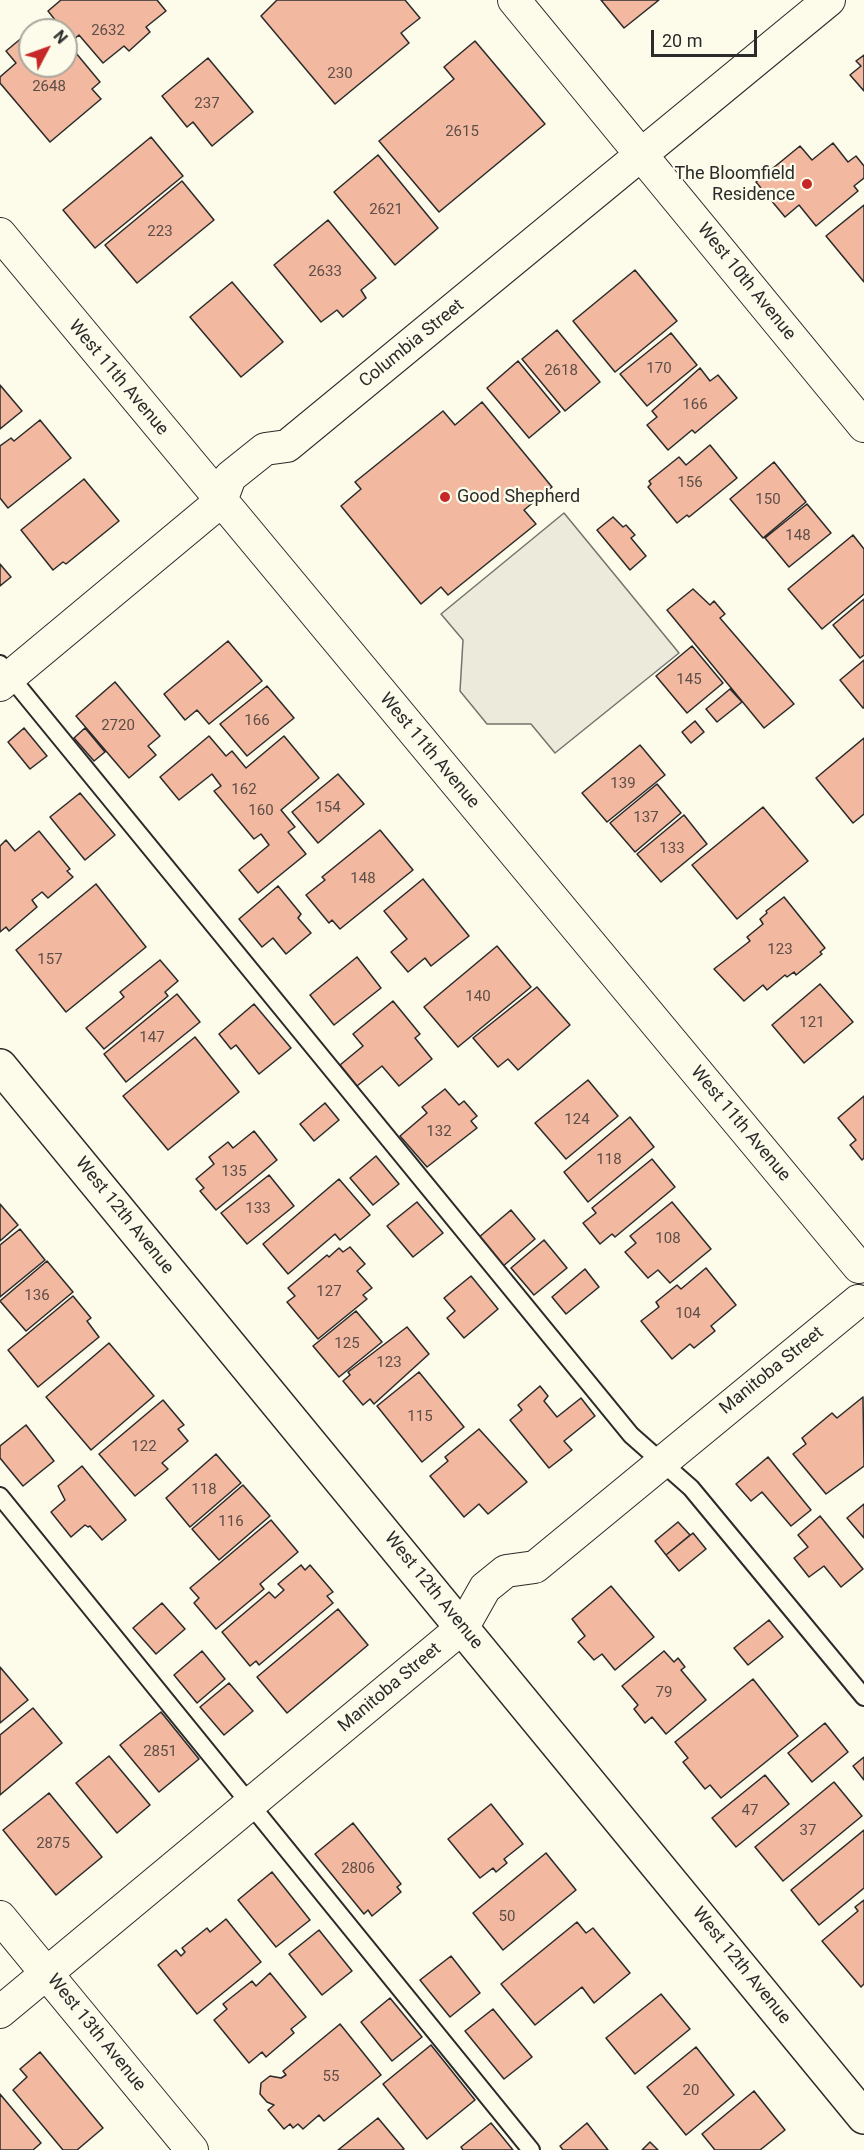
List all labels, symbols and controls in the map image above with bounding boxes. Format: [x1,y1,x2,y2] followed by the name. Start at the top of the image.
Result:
[18,18,78,78] north arrow
[654,18,760,56] scale bar
[91,22,125,40] house number: 2632
[50,27,71,48] text: N
[662,30,702,51] text: 20 m
[327,65,353,83] house number: 230
[32,78,66,96] house number: 2648
[194,95,220,113] house number: 237
[445,123,479,141] house number: 2615
[674,163,795,206] place label: The Bloomfield Residence
[800,177,814,191] marker: The Bloomfield Residence
[369,201,403,219] house number: 2621
[692,219,800,345] street label: West 10th Avenue
[147,223,173,241] house number: 223
[308,263,342,281] house number: 2633
[355,295,469,393] street label: Columbia Street
[63,316,173,440] street label: West 11th Avenue
[646,360,672,378] house number: 170
[544,362,578,380] house number: 2618
[682,396,708,414] house number: 166
[677,474,703,492] house number: 156
[457,486,580,508] place label: Good Shepherd
[438,490,452,504] marker: Good Shepherd
[755,491,781,509] house number: 150
[785,527,811,545] house number: 148
[676,671,702,689] house number: 145
[374,689,484,813] street label: West 11th Avenue
[244,712,270,730] house number: 166
[101,717,135,735] house number: 2720
[610,775,636,793] house number: 139
[231,781,257,799] house number: 162
[315,799,341,817] house number: 154
[248,802,274,820] house number: 160
[633,809,659,827] house number: 137
[659,840,685,858] house number: 133
[350,870,376,888] house number: 148
[767,941,793,959] house number: 123
[37,951,63,969] house number: 157
[465,988,491,1006] house number: 140
[799,1014,825,1032] house number: 121
[139,1029,165,1047] house number: 147
[685,1062,795,1186] street label: West 11th Avenue
[564,1111,590,1129] house number: 124
[426,1123,452,1141] house number: 132
[596,1151,622,1169] house number: 118
[70,1153,178,1279] street label: West 12th Avenue
[221,1163,247,1181] house number: 135
[245,1200,271,1218] house number: 133
[655,1230,681,1248] house number: 108
[316,1283,342,1301] house number: 127
[24,1287,50,1305] house number: 136
[675,1305,701,1323] house number: 104
[716,1322,828,1420] street label: Manitoba Street
[334,1335,360,1353] house number: 125
[376,1354,402,1372] house number: 123
[407,1408,433,1426] house number: 115
[131,1438,157,1456] house number: 122
[191,1481,217,1499] house number: 118
[218,1513,244,1531] house number: 116
[379,1528,487,1654] street label: West 12th Avenue
[334,1639,446,1737] street label: Manitoba Street
[656,1684,672,1702] house number: 79
[143,1743,177,1761] house number: 2851
[742,1802,758,1820] house number: 47
[800,1822,816,1840] house number: 37
[36,1835,70,1853] house number: 2875
[341,1860,375,1878] house number: 2806
[687,1903,795,2029] street label: West 12th Avenue
[499,1908,515,1926] house number: 50
[42,1970,150,2096] street label: West 13th Avenue
[323,2068,339,2086] house number: 55
[683,2082,699,2100] house number: 20

